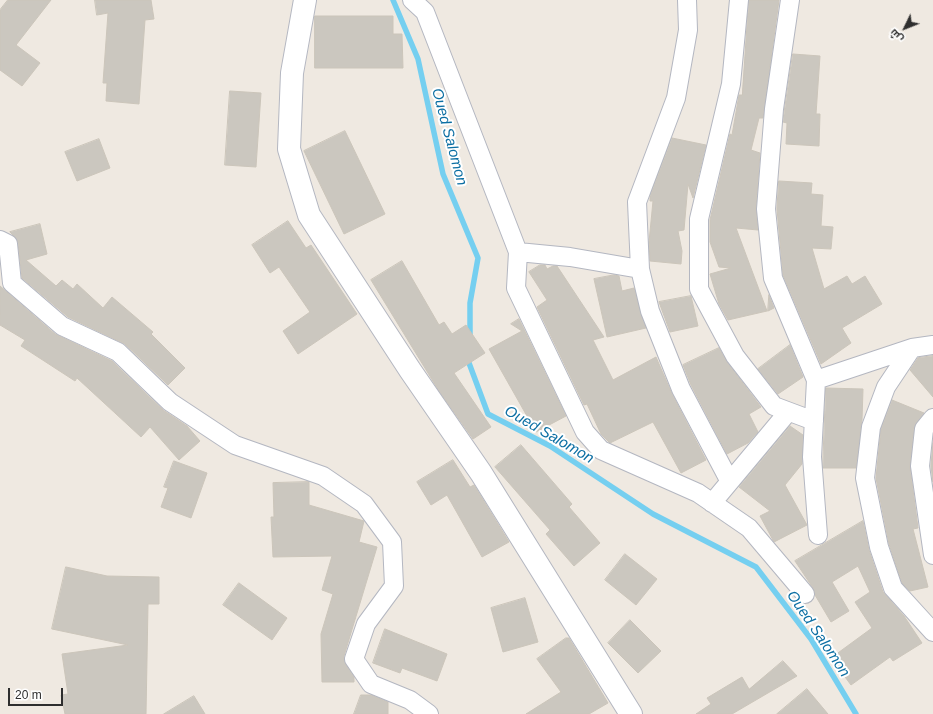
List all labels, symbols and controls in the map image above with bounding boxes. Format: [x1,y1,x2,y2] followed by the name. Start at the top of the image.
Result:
[885,8,925,48] north arrow
[887,27,905,45] text: ش
[427,86,471,188] water label: Oued Salomon
[501,402,597,468] water label: Oued Salomon
[783,587,853,681] water label: Oued Salomon
[10,680,65,706] scale bar
[15,688,42,702] text: 20 m

